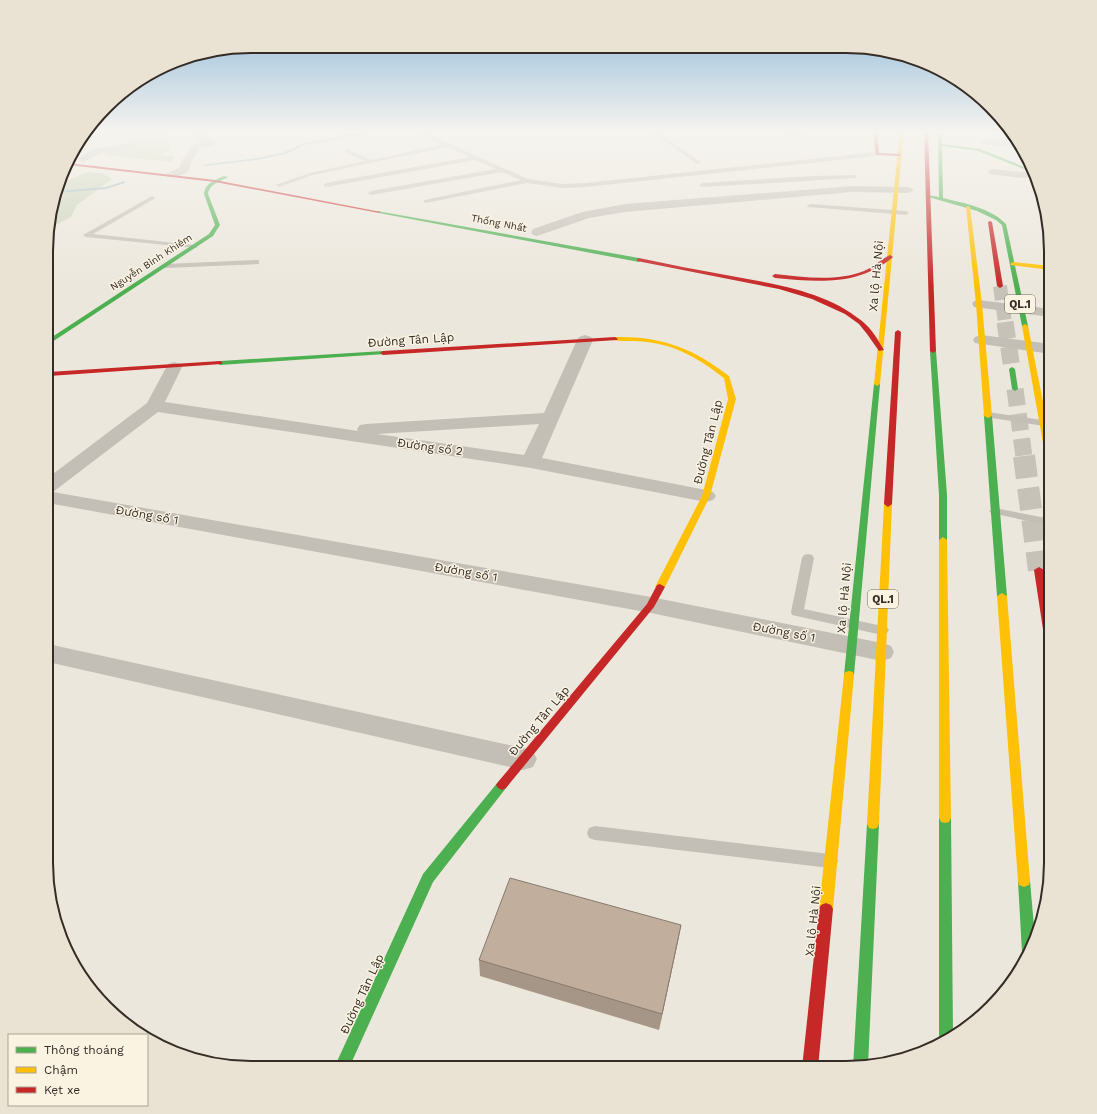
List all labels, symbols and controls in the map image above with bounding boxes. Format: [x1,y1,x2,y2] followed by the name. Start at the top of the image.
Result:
[470,212,528,234] street label: Thống Nhất
[108,232,194,292] street label: Nguyễn Bỉnh Khiêm
[866,240,886,312] street label: Xa lộ Hà Nội
[1005,295,1035,313] road number: QL.1
[367,330,455,350] street label: Đường Tân Lập
[691,398,725,486] street label: Đường Tân Lập
[396,435,464,459] street label: Đường số 2
[115,503,179,527] street label: Đường số 1
[434,560,498,584] street label: Đường số 1
[834,562,854,634] street label: Xa lộ Hà Nội
[868,590,898,608] road number: QL.1
[752,619,816,645] street label: Đường số 1
[506,683,572,759] street label: Đường Tân Lập
[802,885,824,957] street label: Xa lộ Hà Nội
[337,952,387,1036] street label: Đường Tân Lập
[8,1034,148,1106] legend
[44,1043,124,1057] text: Thông thoáng
[44,1063,78,1077] text: Chậm
[44,1083,80,1097] text: Kẹt xe

